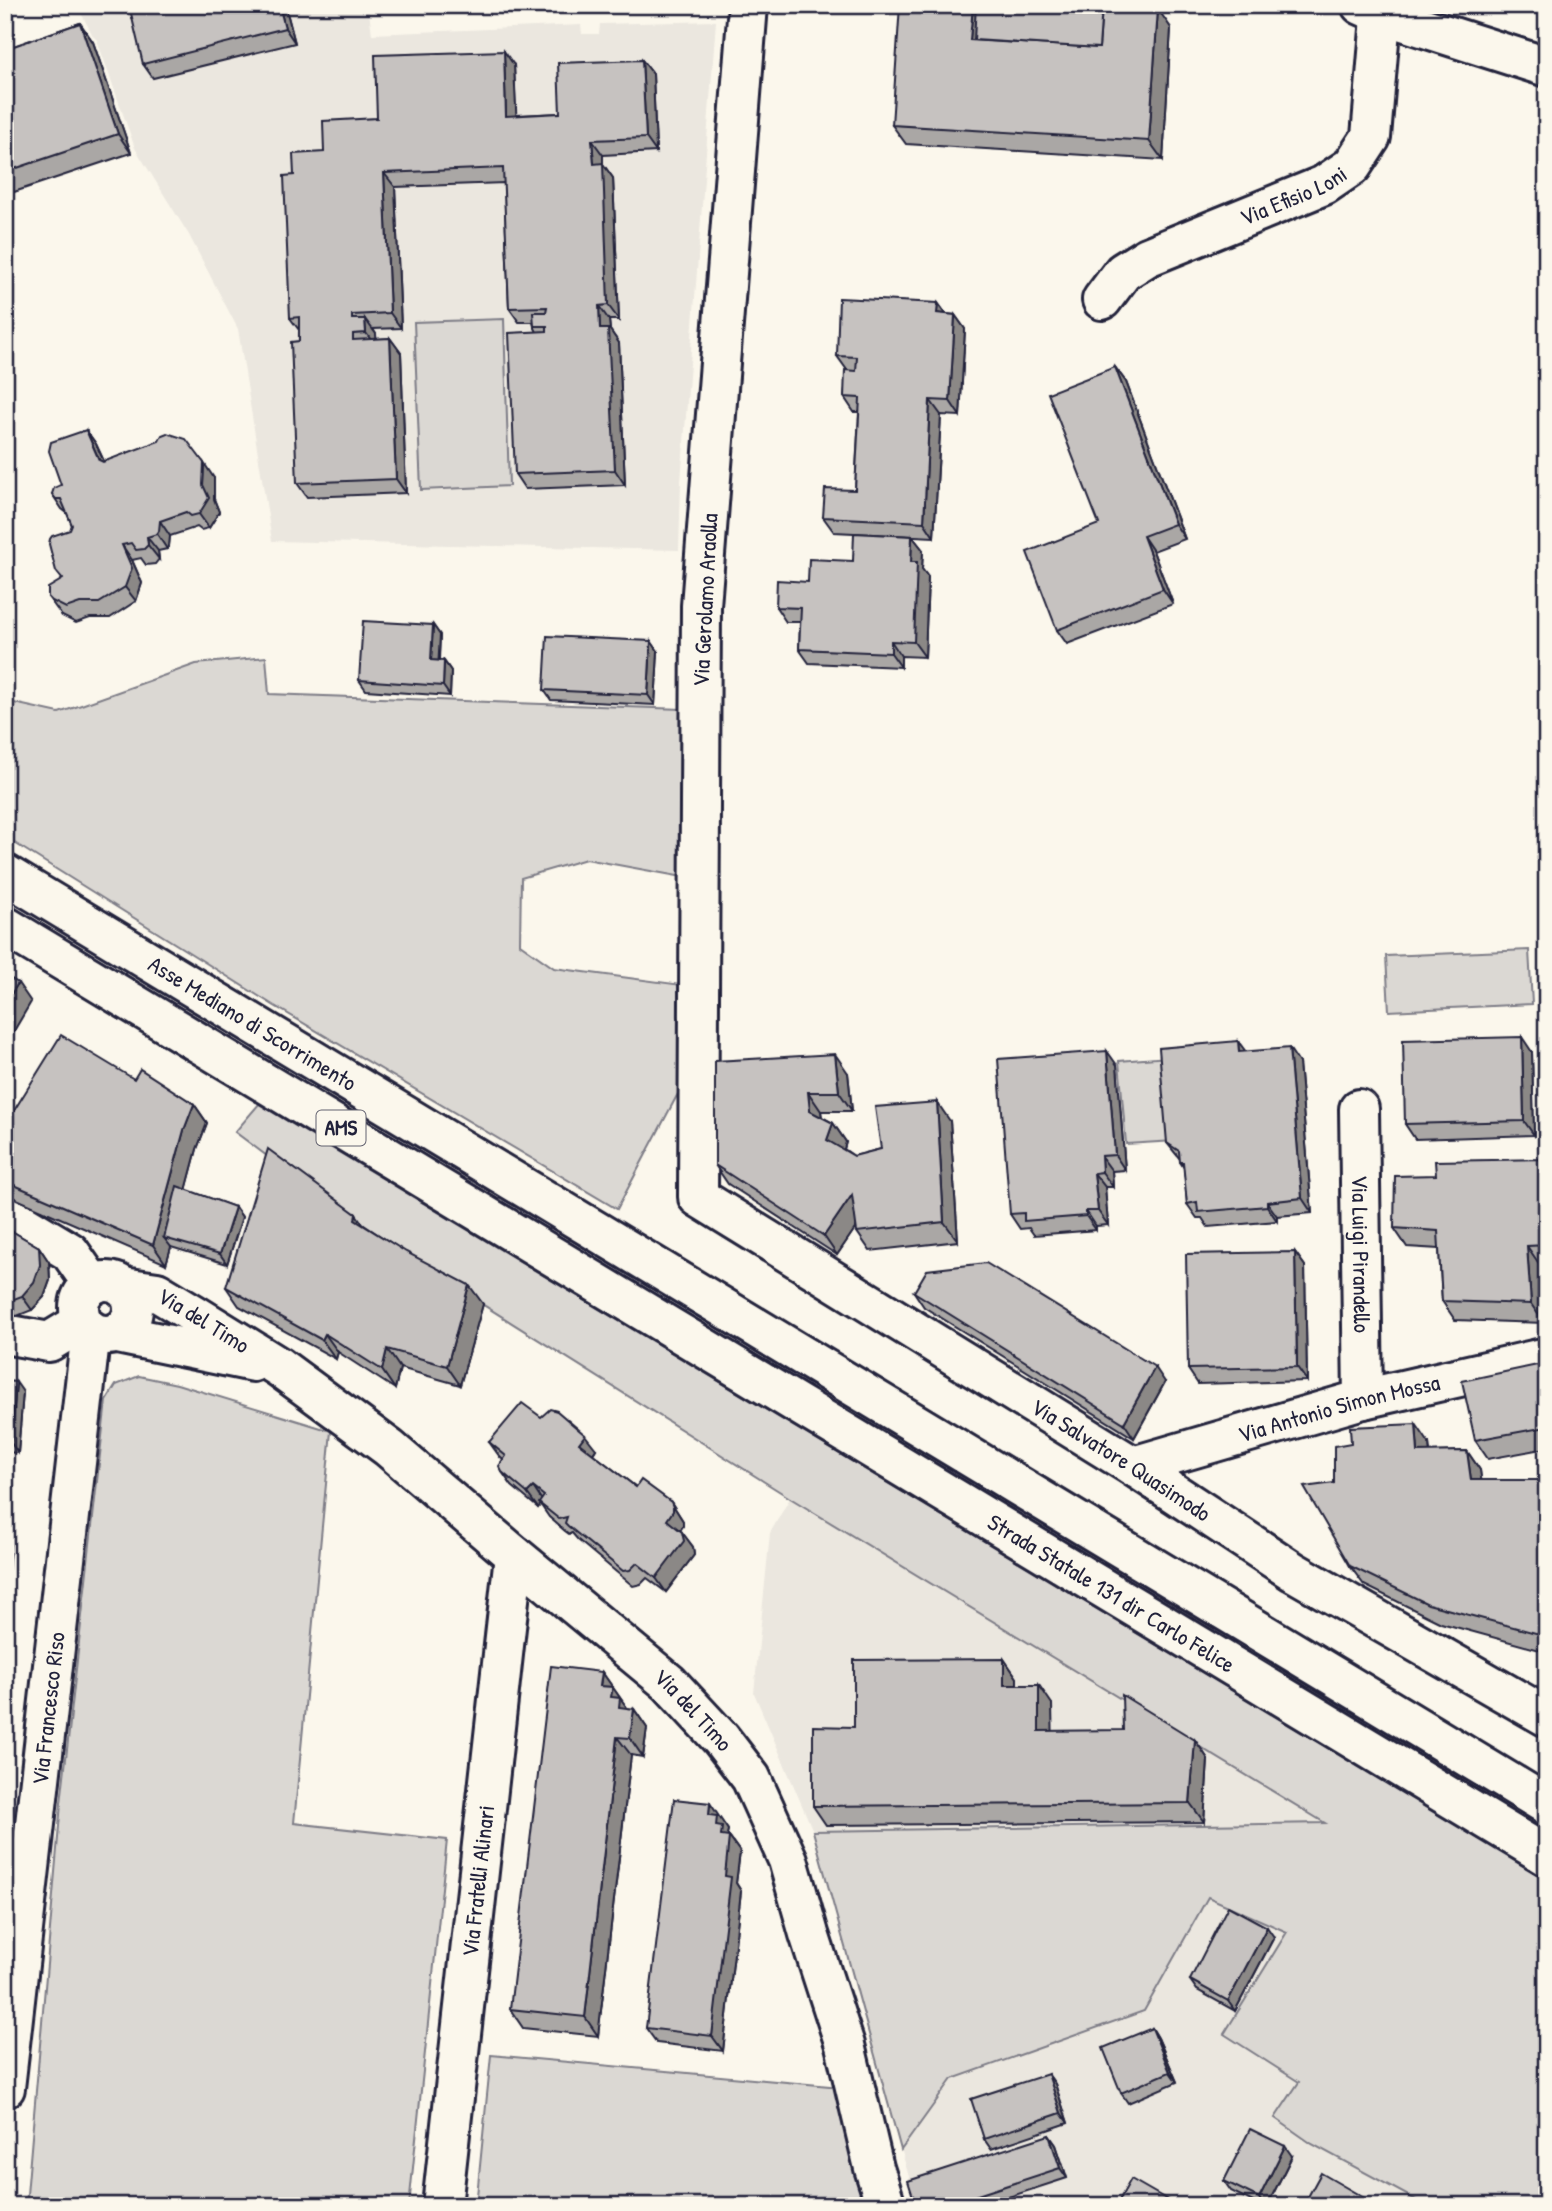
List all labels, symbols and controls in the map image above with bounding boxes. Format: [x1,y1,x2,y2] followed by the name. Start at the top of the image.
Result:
[1235,158,1353,233] street label: Via Efisio Loni
[684,513,725,687] street label: Via Gerolamo Araolla
[143,948,363,1098] street label: Asse Mediano di Scorrimento
[316,1110,366,1146] road number: AMS
[1345,1175,1378,1333] street label: Via Luigi Pirandello
[152,1280,256,1360] street label: Via del Timo
[1234,1366,1443,1450] street label: Via Antonio Simon Mossa
[1026,1391,1217,1528] street label: Via Salvatore Quasimodo
[982,1506,1241,1679] street label: Strada Statale 131 dir Carlo Felice
[24,1630,72,1786] street label: Via Francesco Riso
[648,1661,741,1757] street label: Via del Timo
[454,1804,501,1958] street label: Via Fratelli Alinari

